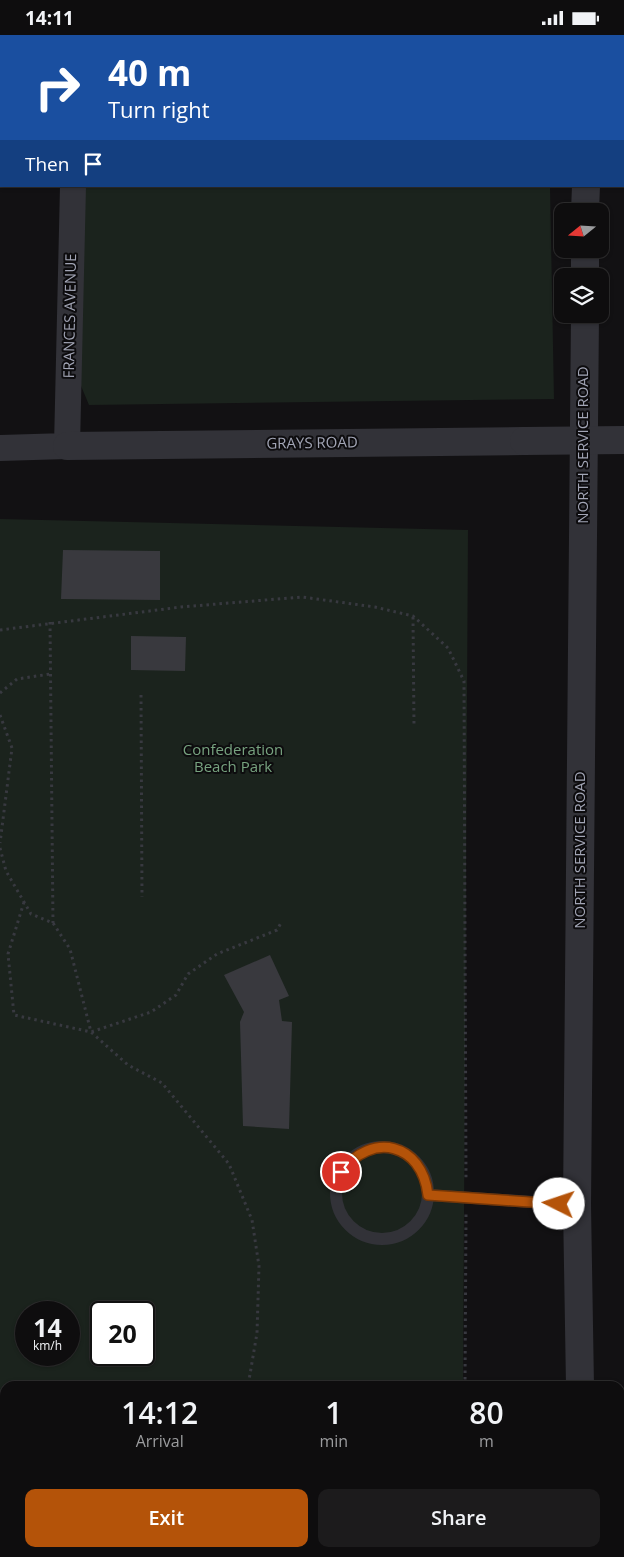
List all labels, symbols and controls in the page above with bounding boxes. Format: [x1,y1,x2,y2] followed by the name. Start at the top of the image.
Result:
[25,5,74,31] text: 14:11
[108,49,191,96] text: 40 m
[25,55,90,120] icon: right
[108,94,210,124] text: Turn right
[79,150,107,178] icon: arrive
[25,151,69,177] text: Then
[554,203,609,257] north arrow
[554,203,609,323] map controls
[58,253,80,379] street label: FRANCES AVENUE
[554,268,609,323] button: layers
[572,366,592,524] street label: NORTH SERVICE ROAD
[266,431,358,453] street label: GRAYS ROAD
[183,739,283,776] park label: Confederation Beach Park
[569,771,589,929] street label: NORTH SERVICE ROAD
[320,1151,362,1193] pin
[327,1158,355,1186] icon: arrive
[532,1177,584,1229] position arrow
[90,1301,155,1366] speed limit sign: 20
[33,1310,62,1344] text: 14
[33,1337,62,1354] text: km/h
[121,1392,198,1433] text: 14:12
[325,1392,342,1433] text: 1
[469,1392,504,1433] text: 80
[136,1430,184,1452] text: Arrival
[319,1430,348,1452] text: min
[479,1430,494,1452] text: m
[25,1489,308,1547] button: Exit
[318,1489,600,1547] button: Share

